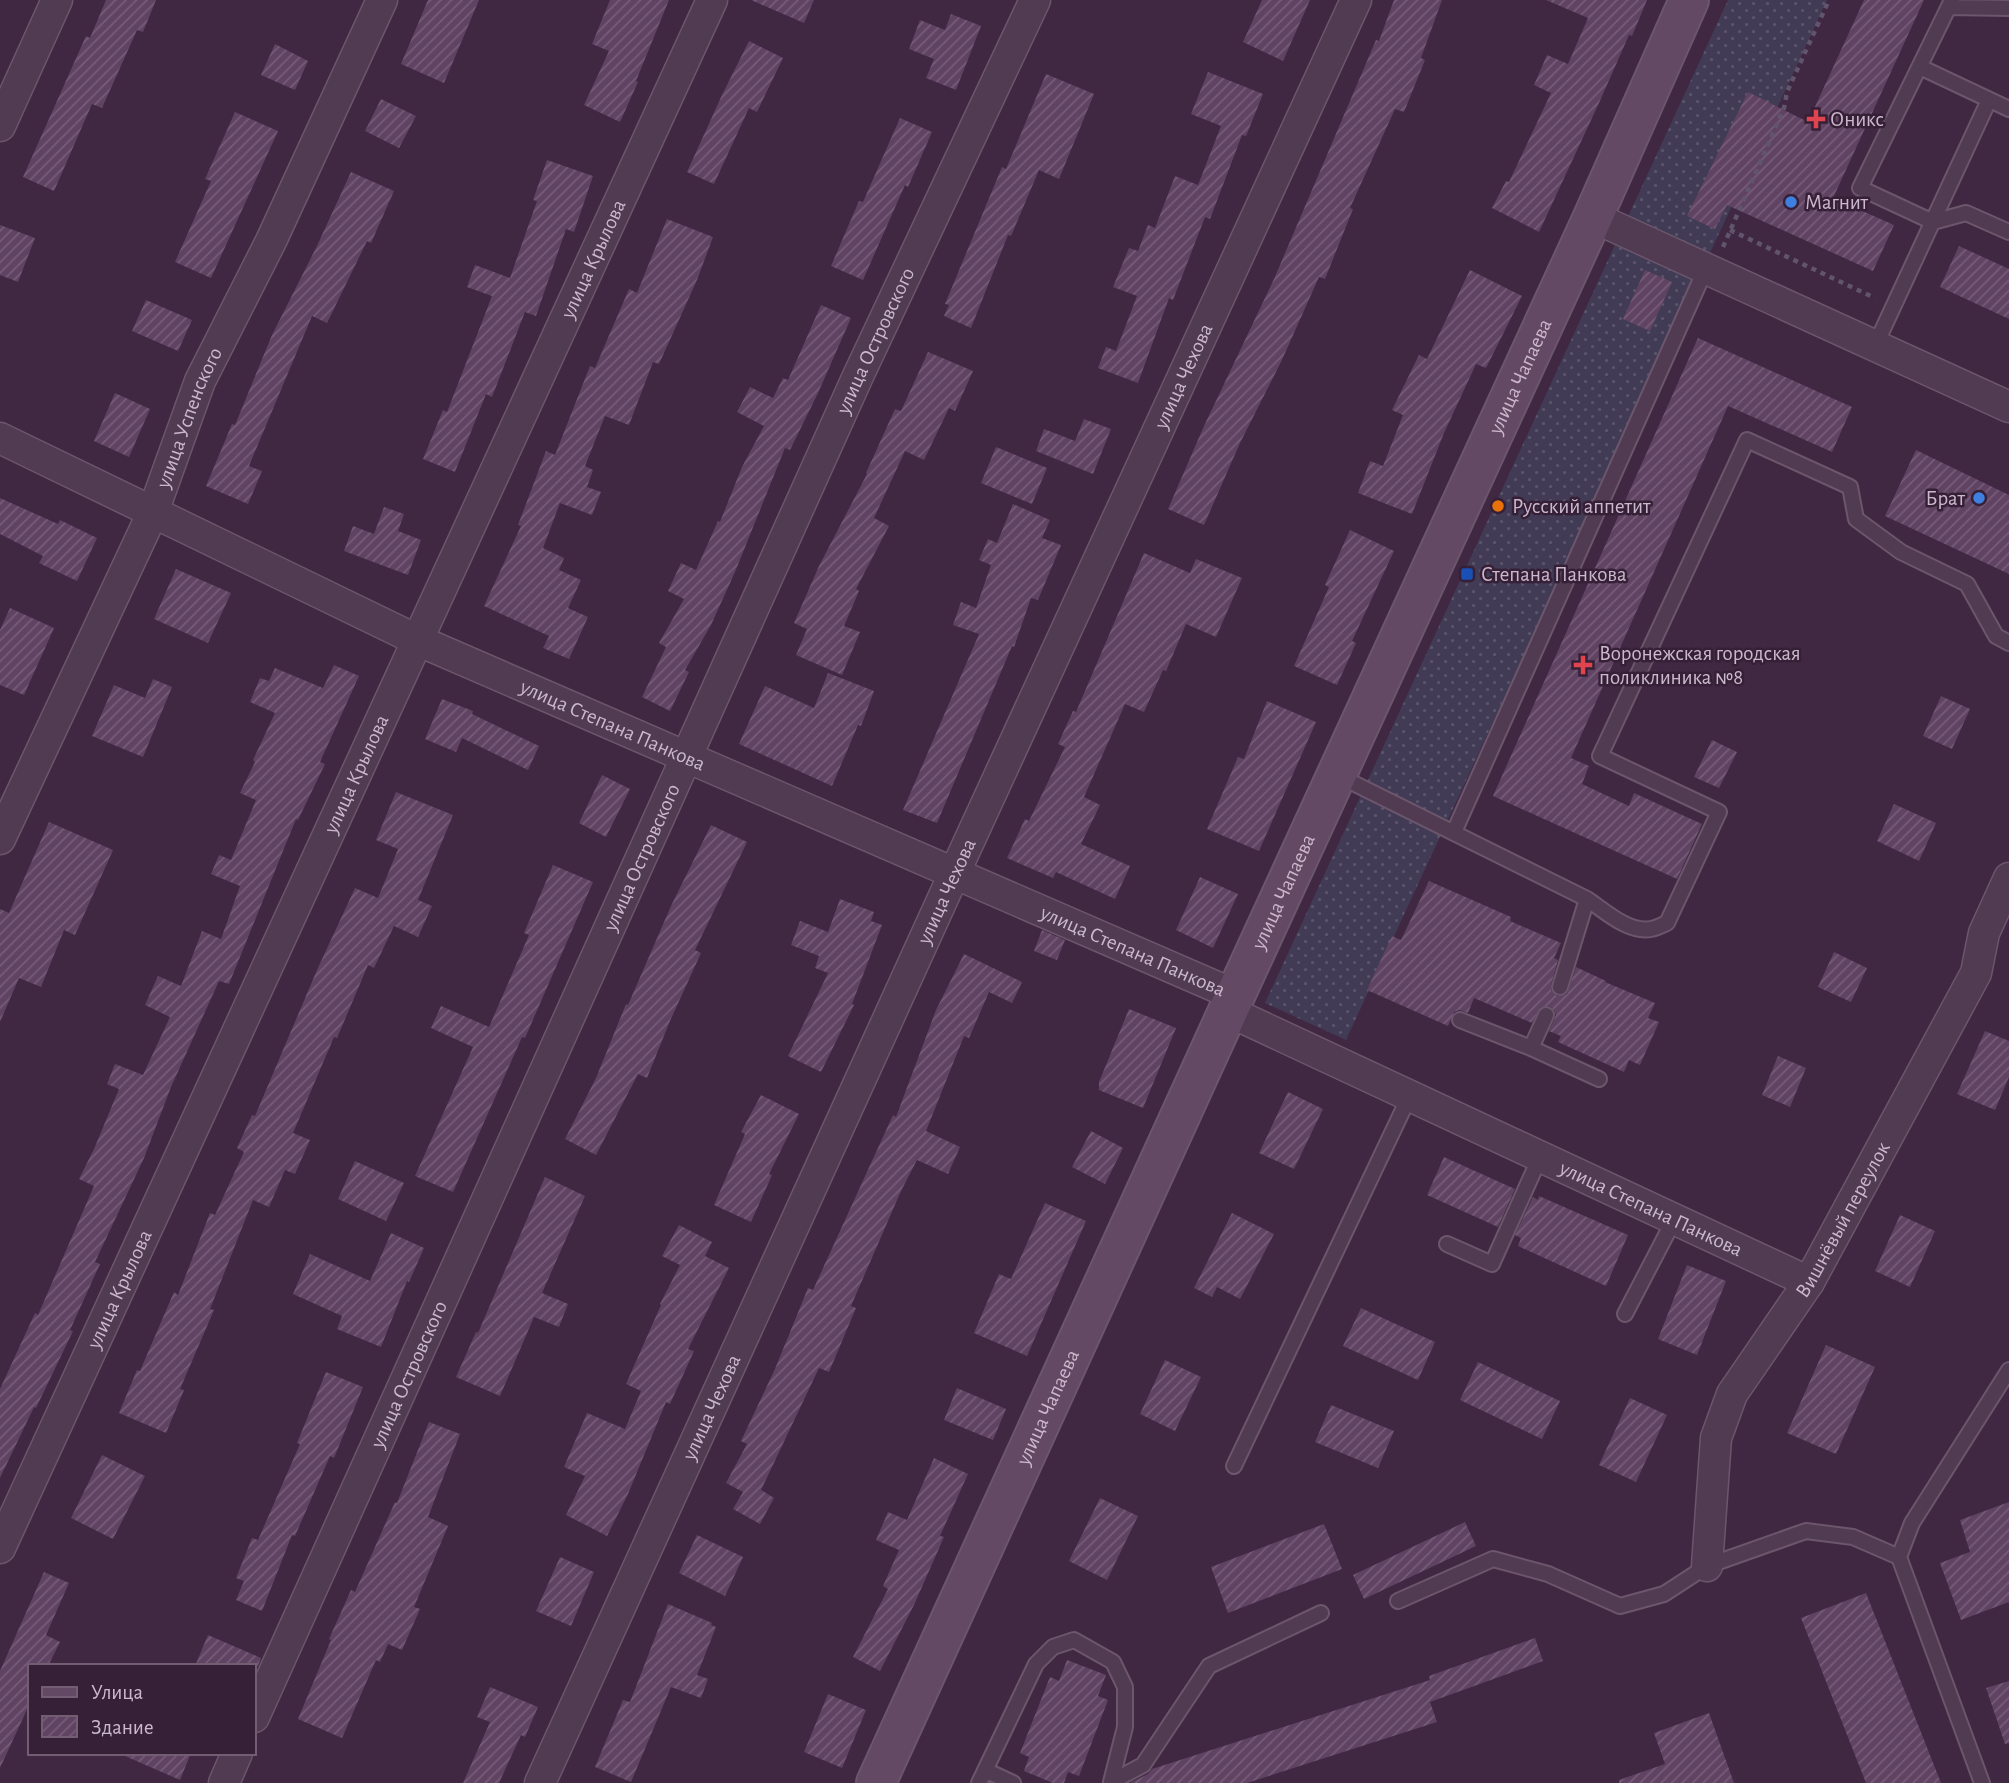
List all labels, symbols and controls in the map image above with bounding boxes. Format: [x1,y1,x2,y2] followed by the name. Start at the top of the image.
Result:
[1830,109,1884,130] place label: Оникс
[1808,111,1824,127] marker: Оникс
[1805,192,1869,213] place label: Магнит
[1783,194,1799,210] marker: Магнит
[556,196,629,322] street label: улица Крылова
[832,264,918,418] street label: улица Островского
[1484,315,1555,438] street label: улица Чапаева
[1149,320,1216,433] street label: улица Чехова
[152,344,226,492] street label: улица Успенского
[1925,488,1965,509] place label: Брат
[1971,490,1987,506] marker: Брат
[1512,496,1651,517] place label: Русский аппетит
[1490,498,1506,514] marker: Русский аппетит
[1481,564,1627,585] place label: Степана Панкова
[1459,566,1475,582] marker: Степана Панкова
[1599,643,1801,688] place label: Воронежская городская поликлиника №8
[1573,655,1593,675] marker: Воронежская городская поликлиника №8
[517,675,709,774] street label: улица Степана Панкова
[319,711,392,837] street label: улица Крылова
[599,781,683,935] street label: улица Островского
[1247,830,1319,953] street label: улица Чапаева
[913,835,980,948] street label: улица Чехова
[1037,901,1229,1000] street label: улица Степана Панкова
[1791,1138,1893,1301] street label: Вишнёвый переулок
[1556,1156,1746,1260] street label: улица Степана Панкова
[82,1226,156,1353] street label: улица Крылова
[366,1298,451,1452] street label: улица Островского
[1012,1346,1083,1469] street label: улица Чапаева
[678,1351,744,1464] street label: улица Чехова
[28,1664,256,1755] legend
[91,1682,144,1703] text: Улица
[91,1717,154,1738] text: Здание

